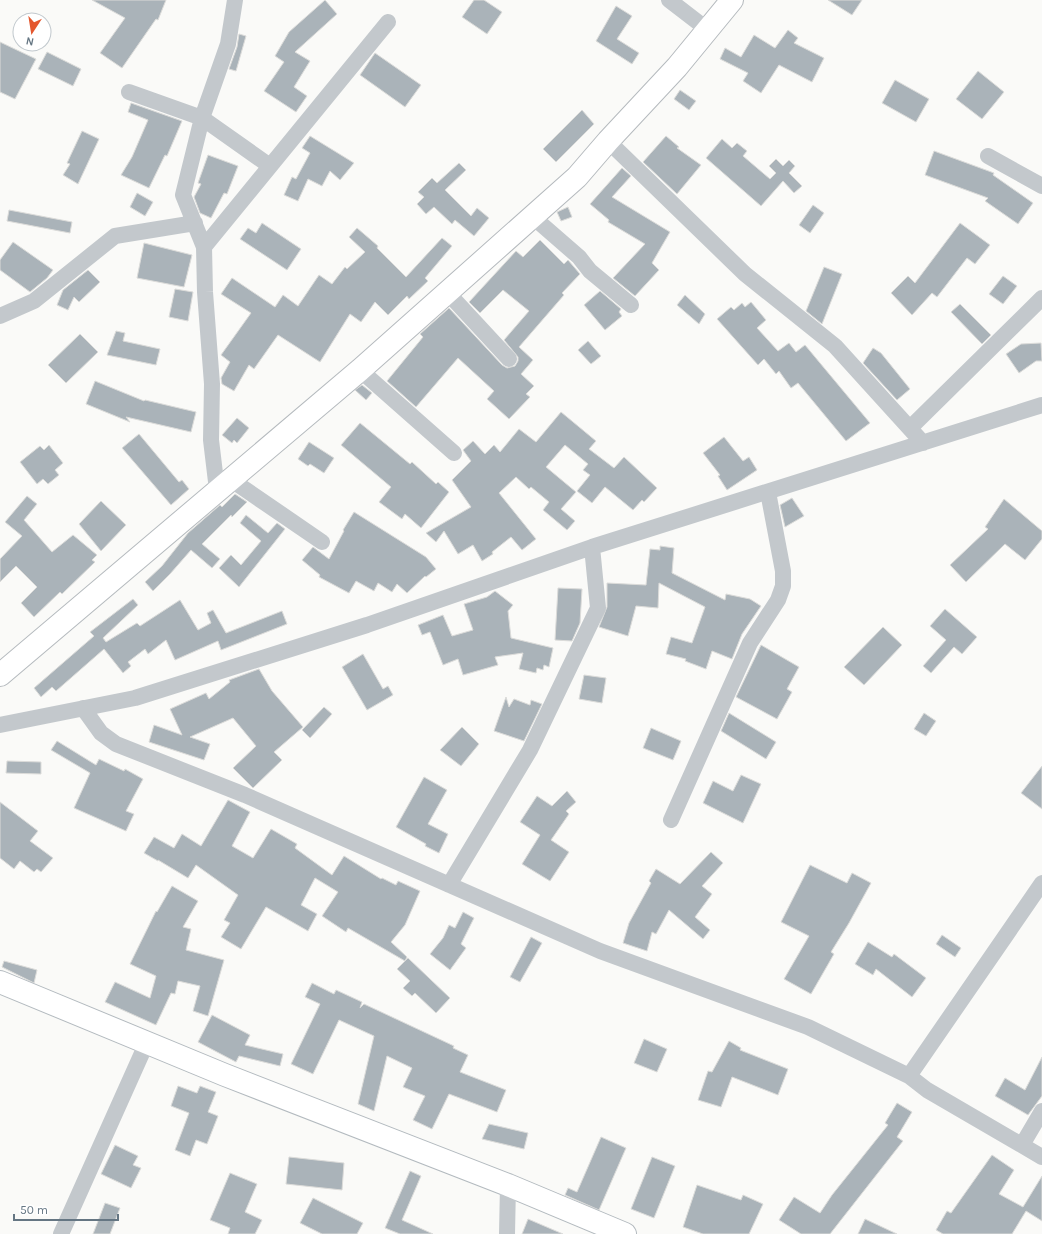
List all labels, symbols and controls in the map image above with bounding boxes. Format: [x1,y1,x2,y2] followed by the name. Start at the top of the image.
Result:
[12,12,52,52] north arrow
[25,34,35,48] text: N
[14,1196,118,1222] scale bar
[20,1203,48,1217] text: 50 m

